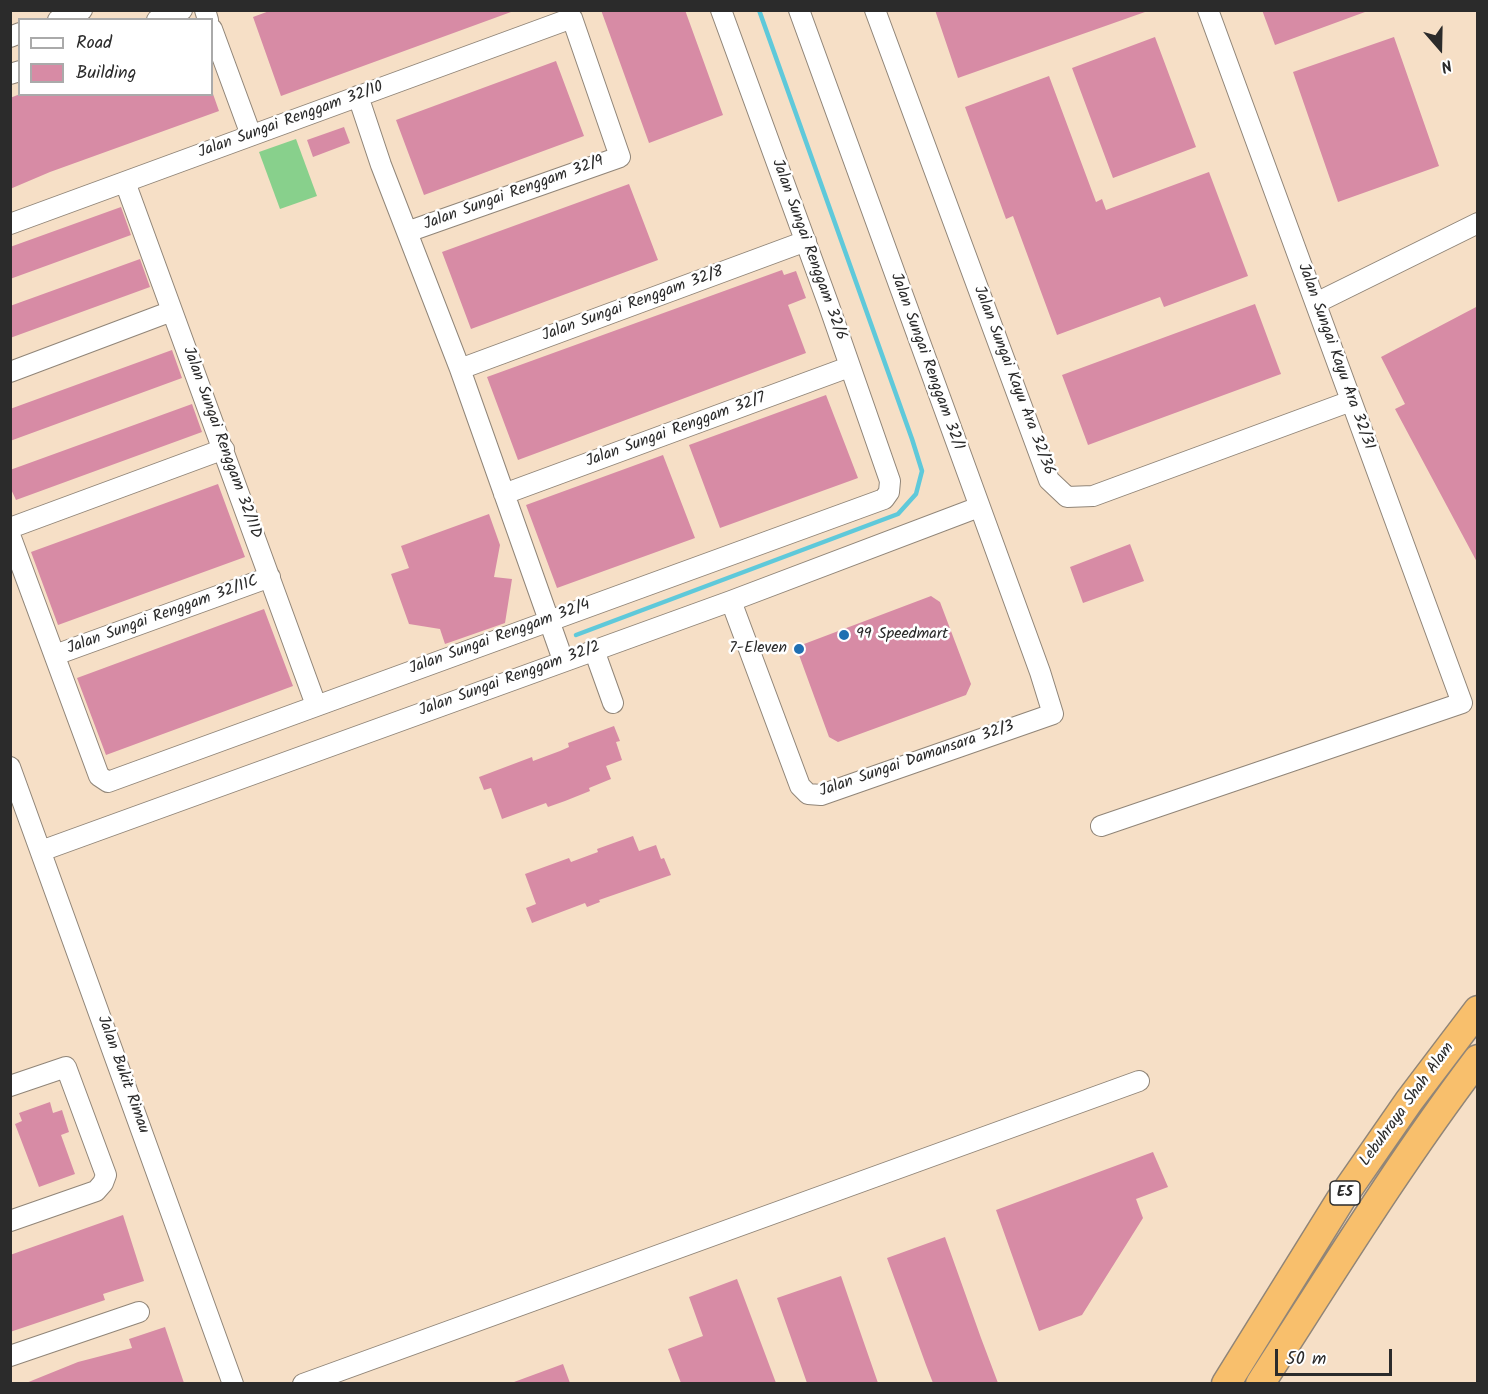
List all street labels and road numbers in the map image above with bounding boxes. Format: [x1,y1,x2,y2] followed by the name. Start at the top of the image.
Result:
[196,79,386,163] street label: Jalan Sungai Renggam 32/10
[421,152,607,236] street label: Jalan Sungai Renggam 32/9
[766,157,850,343] street label: Jalan Sungai Renggam 32/6
[1292,261,1378,453] street label: Jalan Sungai Kayu Ara 32/31
[539,263,727,347] street label: Jalan Sungai Renggam 32/8
[885,271,967,453] street label: Jalan Sungai Renggam 32/1
[968,284,1058,478] street label: Jalan Sungai Kayu Ara 32/36
[177,344,265,542] street label: Jalan Sungai Renggam 32/11D
[584,390,768,472] street label: Jalan Sungai Renggam 32/7
[65,572,261,660] street label: Jalan Sungai Renggam 32/11C
[407,596,593,680] street label: Jalan Sungai Renggam 32/4
[417,638,603,722] street label: Jalan Sungai Renggam 32/2
[817,718,1017,802] street label: Jalan Sungai Damansara 32/3
[92,1013,152,1137] street label: Jalan Bukit Rimau
[1357,1039,1459,1171] street label: Lebuhraya Shah Alam
[1330,1181,1360,1205] road number: E5

